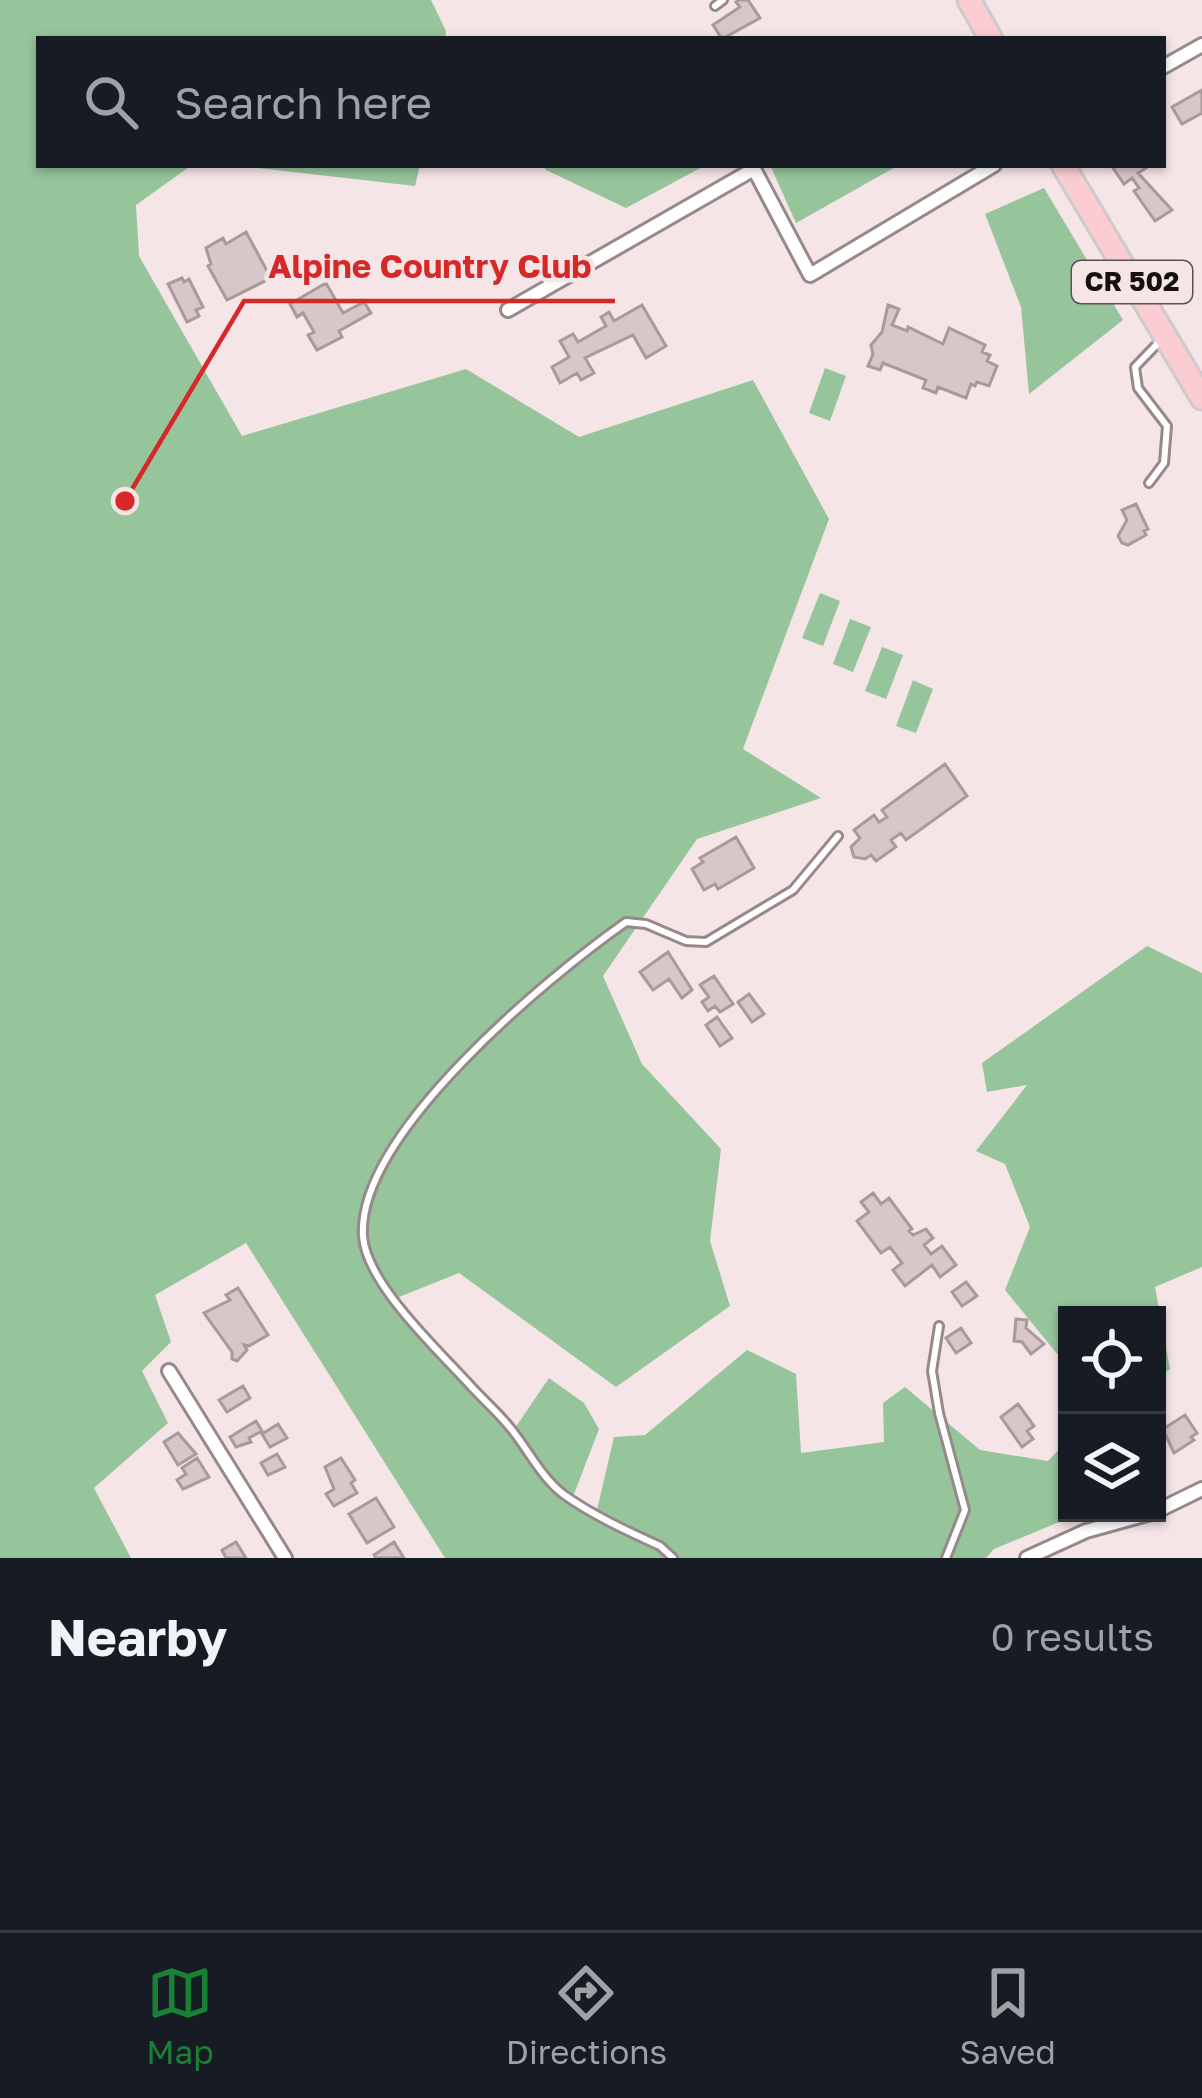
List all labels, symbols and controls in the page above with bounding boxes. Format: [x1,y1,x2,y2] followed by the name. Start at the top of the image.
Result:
[36,36,1166,168] search box
[78,69,144,135] icon: search
[174,75,432,129] text: Search here
[244,232,615,301] callout: Alpine Country Club
[268,246,592,285] text: Alpine Country Club
[1072,261,1192,303] road number: CR 502
[1058,1306,1166,1522] map controls
[1058,1306,1166,1414] button: locate
[1058,1414,1166,1522] button: layers
[48,1606,227,1667] text: Nearby
[990,1613,1154,1660] text: 0 results
[146,1960,214,2071] tab: Map
[506,1960,667,2071] tab: Directions
[959,1960,1056,2071] tab: Saved

